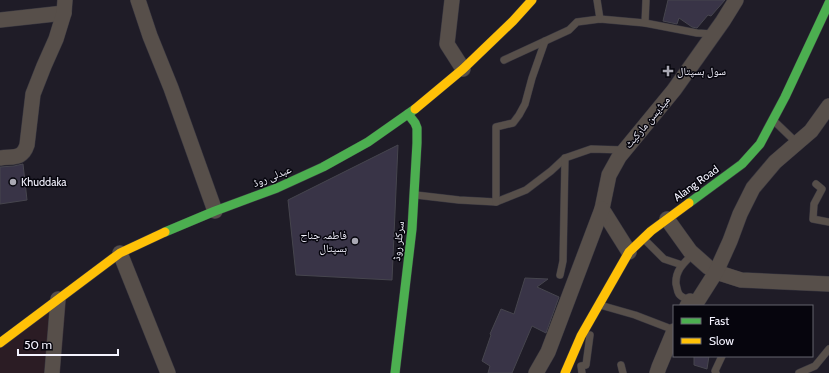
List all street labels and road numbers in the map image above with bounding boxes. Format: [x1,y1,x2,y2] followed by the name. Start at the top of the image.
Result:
[621,93,673,151] street label: میڈیسن مارکیٹ
[251,162,294,190] street label: عبدلی روڈ
[671,162,721,204] street label: Alang Road
[389,220,407,262] street label: سرکلر روڈ

